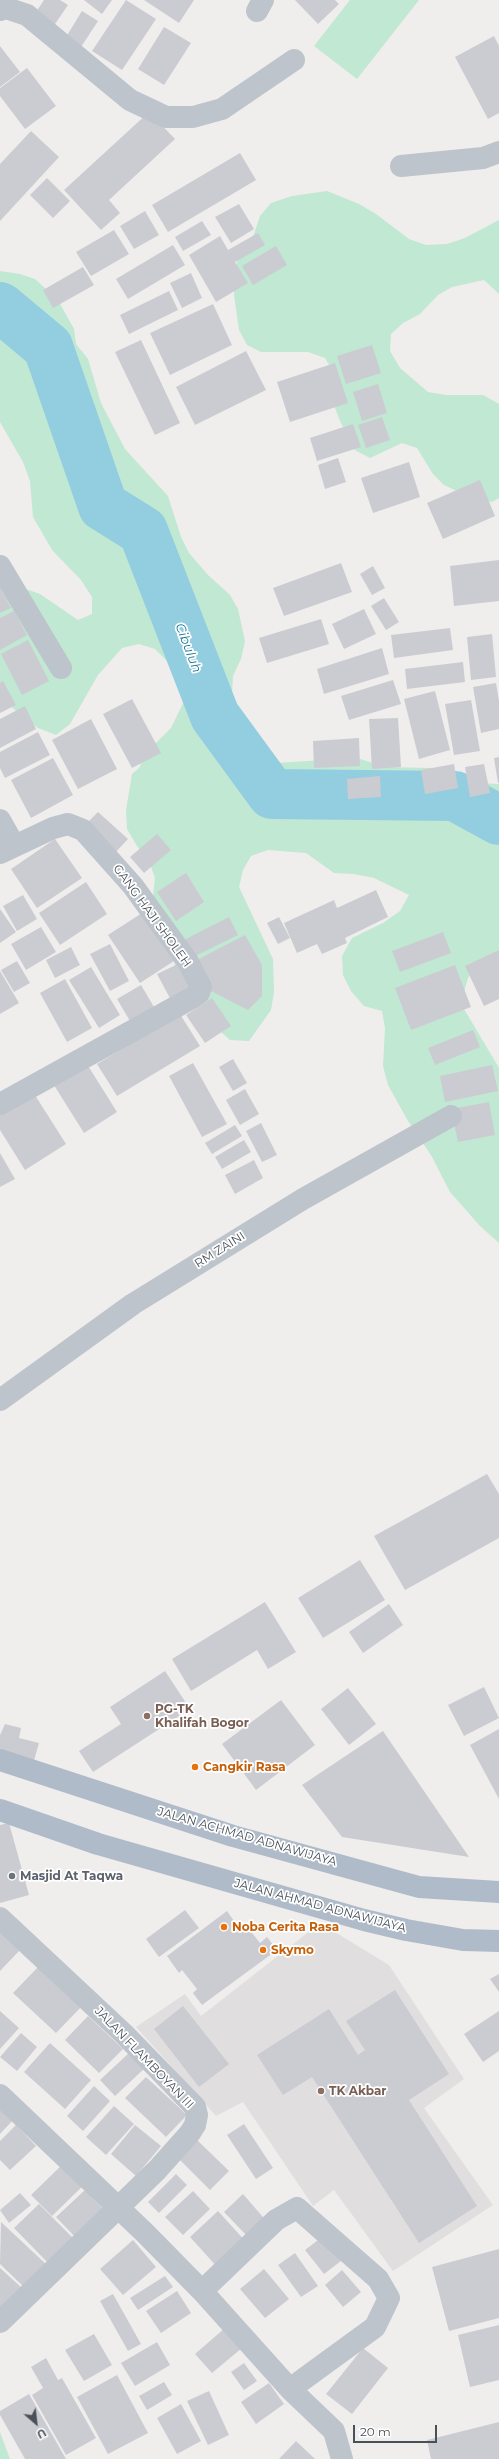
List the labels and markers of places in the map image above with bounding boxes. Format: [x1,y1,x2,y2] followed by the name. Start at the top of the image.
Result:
[155,1702,249,1730] place label: PG-TK Khalifah Bogor
[142,1711,152,1721] marker: PG-TK Khalifah Bogor
[203,1760,286,1774] place label: Cangkir Rasa
[190,1762,200,1772] marker: Cangkir Rasa
[20,1869,123,1883] place label: Masjid At Taqwa
[7,1871,17,1881] marker: Masjid At Taqwa
[232,1920,339,1934] place label: Noba Cerita Rasa
[219,1922,229,1932] marker: Noba Cerita Rasa
[271,1943,314,1957] place label: Skymo
[258,1945,268,1955] marker: Skymo
[329,2084,386,2098] place label: TK Akbar
[316,2086,326,2096] marker: TK Akbar

